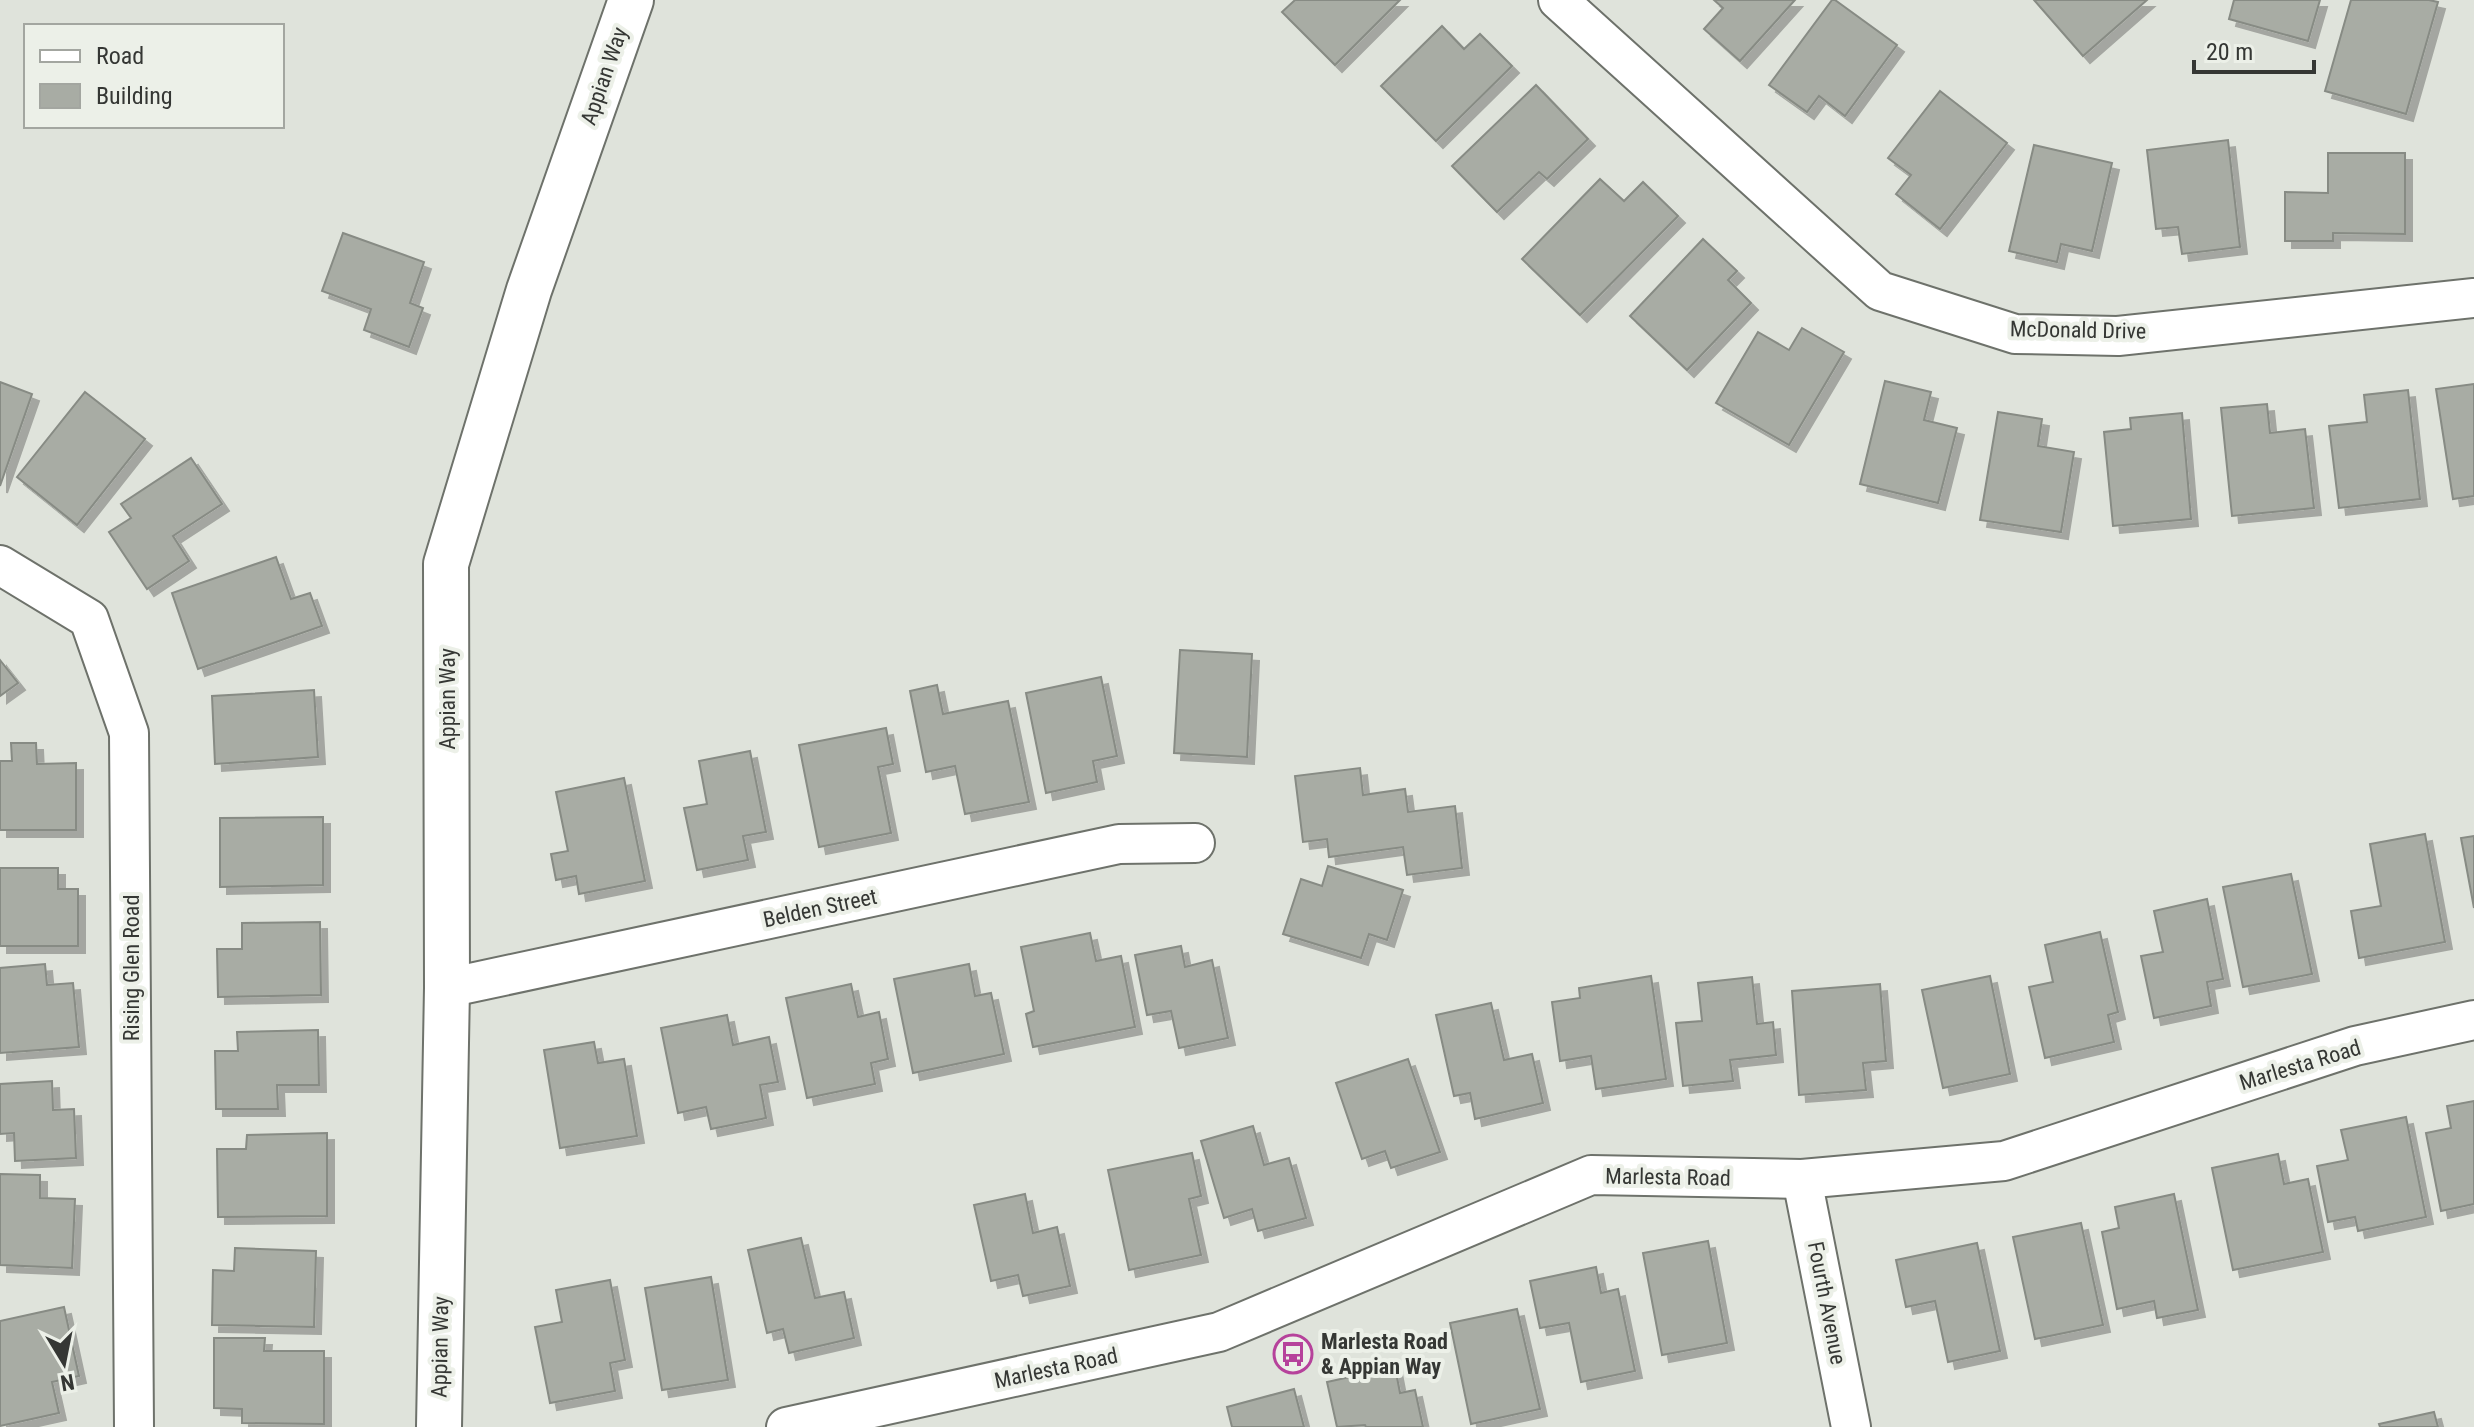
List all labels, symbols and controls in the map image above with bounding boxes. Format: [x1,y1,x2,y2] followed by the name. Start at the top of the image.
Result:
[24,24,284,128] legend
[576,24,632,128] street label: Appian Way
[2194,24,2314,74] scale bar
[2206,38,2253,66] text: 20 m
[96,42,144,70] text: Road
[96,82,173,110] text: Building
[2010,316,2146,344] street label: McDonald Drive
[435,648,460,750] street label: Appian Way
[761,884,879,932] street label: Belden Street
[119,895,144,1041] street label: Rising Glen Road
[2236,1035,2364,1095] street label: Marlesta Road
[1605,1163,1731,1191] street label: Marlesta Road
[1803,1239,1851,1367] street label: Fourth Avenue
[427,1296,453,1398] street label: Appian Way
[24,1323,104,1403] north arrow
[1321,1329,1448,1379] place label: Marlesta Road & Appian Way
[1272,1333,1314,1375] bus stop icon: Marlesta Road & Appian Way
[992,1343,1120,1393] street label: Marlesta Road
[59,1369,76,1396] text: N

